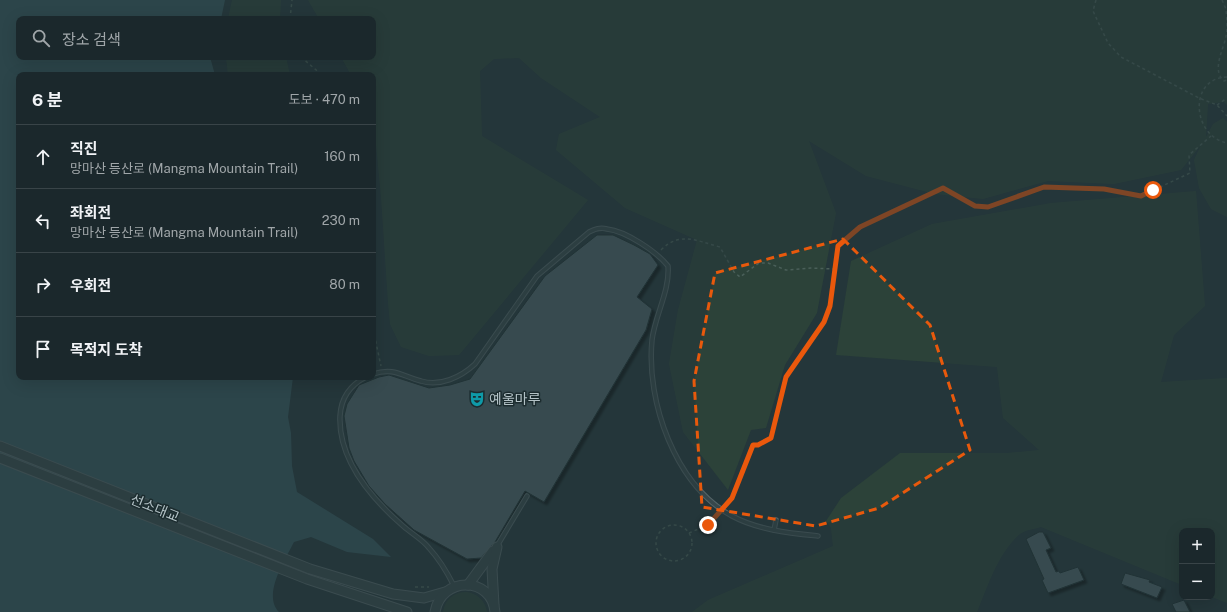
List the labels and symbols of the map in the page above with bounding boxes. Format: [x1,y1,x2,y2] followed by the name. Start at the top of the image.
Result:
[1144,181,1162,199] route start
[468,390,486,408] theatre icon: 예울마루
[489,391,541,407] place label: 예울마루
[128,491,182,525] street label: 선소대교
[699,516,717,534] route end

